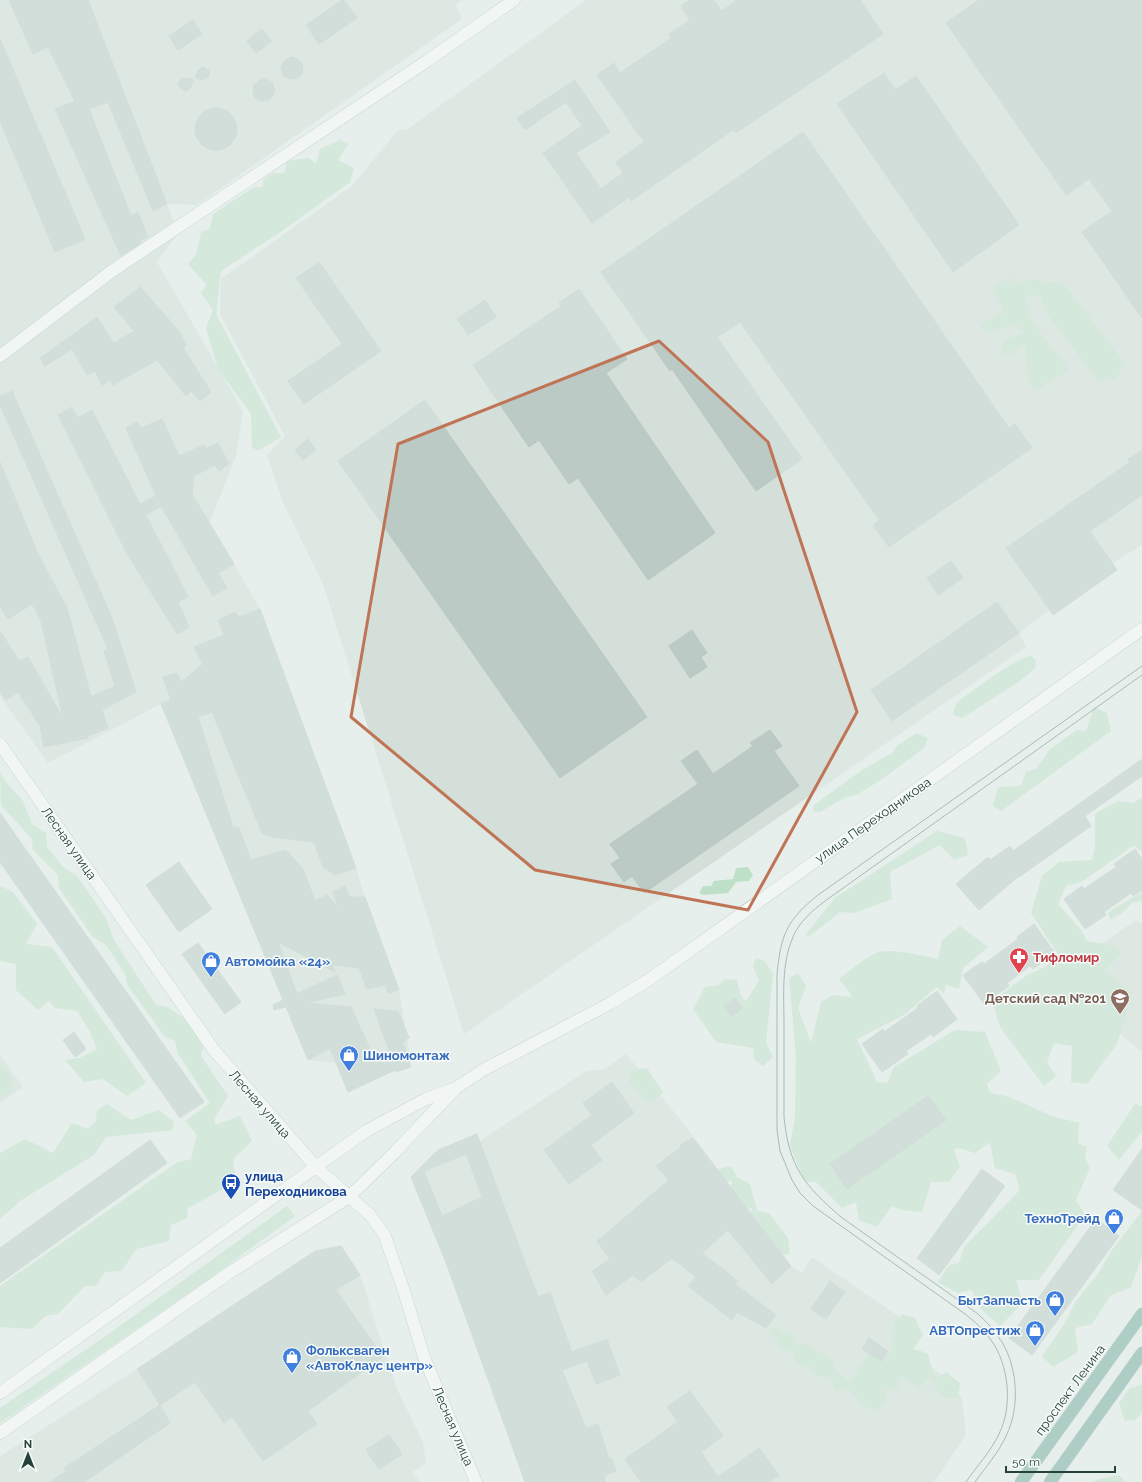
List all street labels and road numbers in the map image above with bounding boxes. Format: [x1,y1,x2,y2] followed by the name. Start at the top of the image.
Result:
[812,774,934,866] street label: улица Переходникова
[38,804,100,882] street label: Лесная улица
[226,1067,294,1141] street label: Лесная улица
[1032,1342,1108,1438] street label: проспект Ленина
[429,1384,477,1468] street label: Лесная улица

